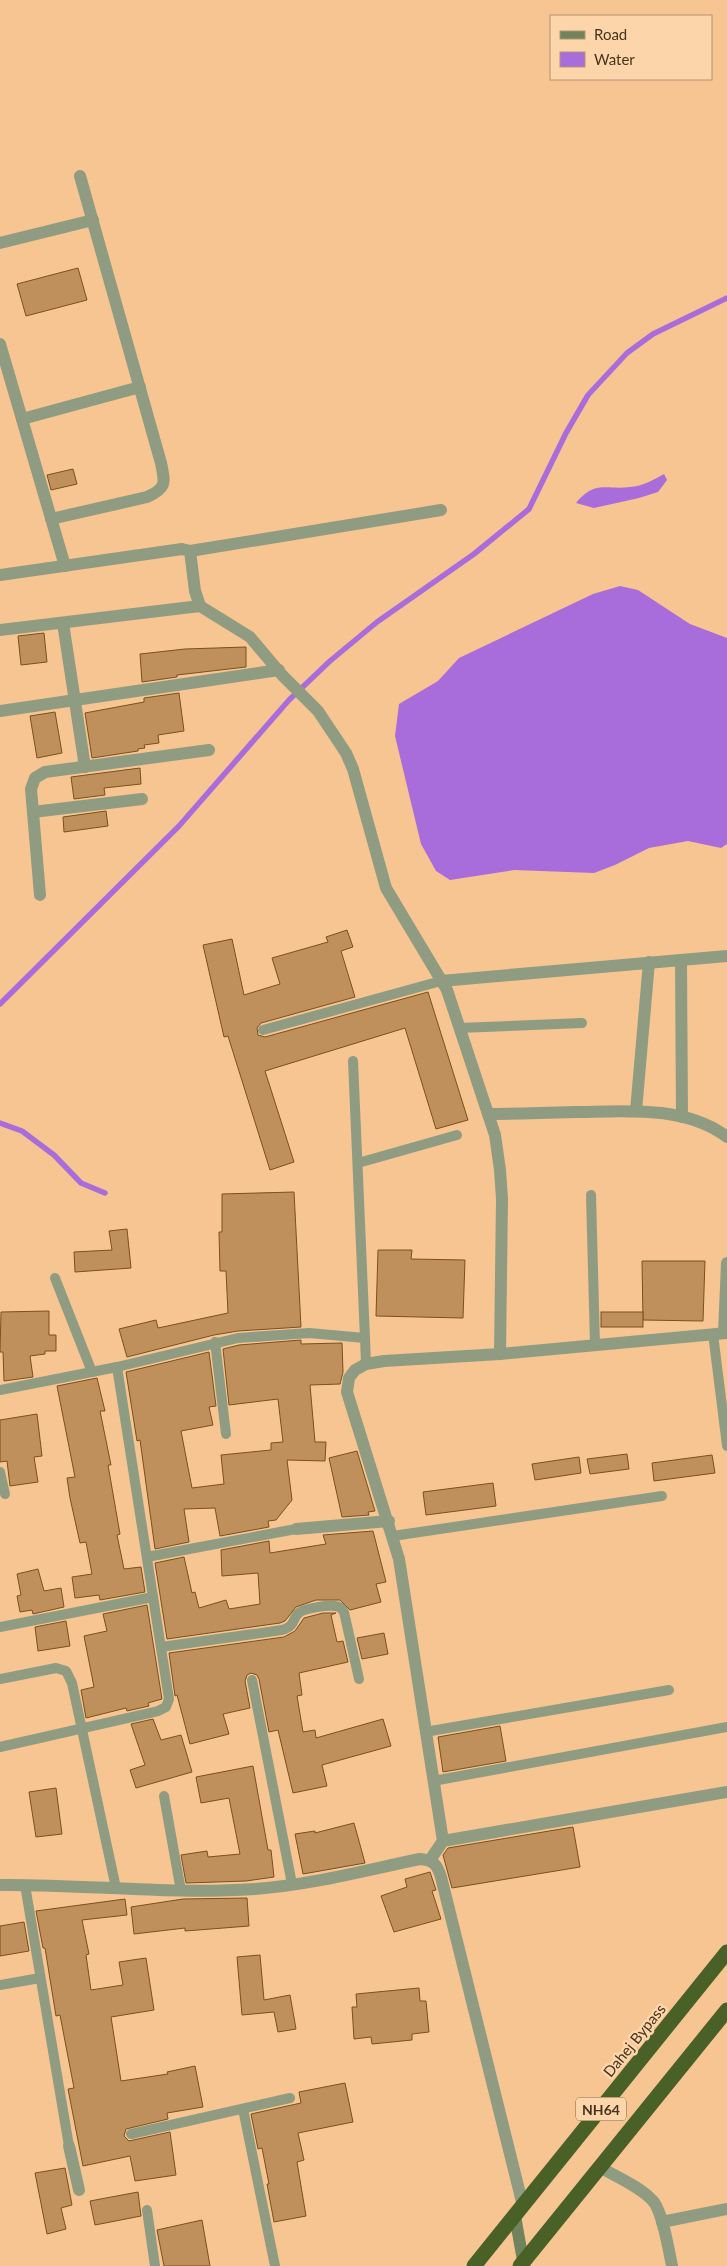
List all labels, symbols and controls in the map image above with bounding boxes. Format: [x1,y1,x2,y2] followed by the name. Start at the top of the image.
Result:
[550,15,712,80] legend
[594,25,627,43] text: Road
[594,50,635,68] text: Water
[599,2000,669,2080] street label: Dahej Bypass
[576,2098,626,2120] road number: NH64

